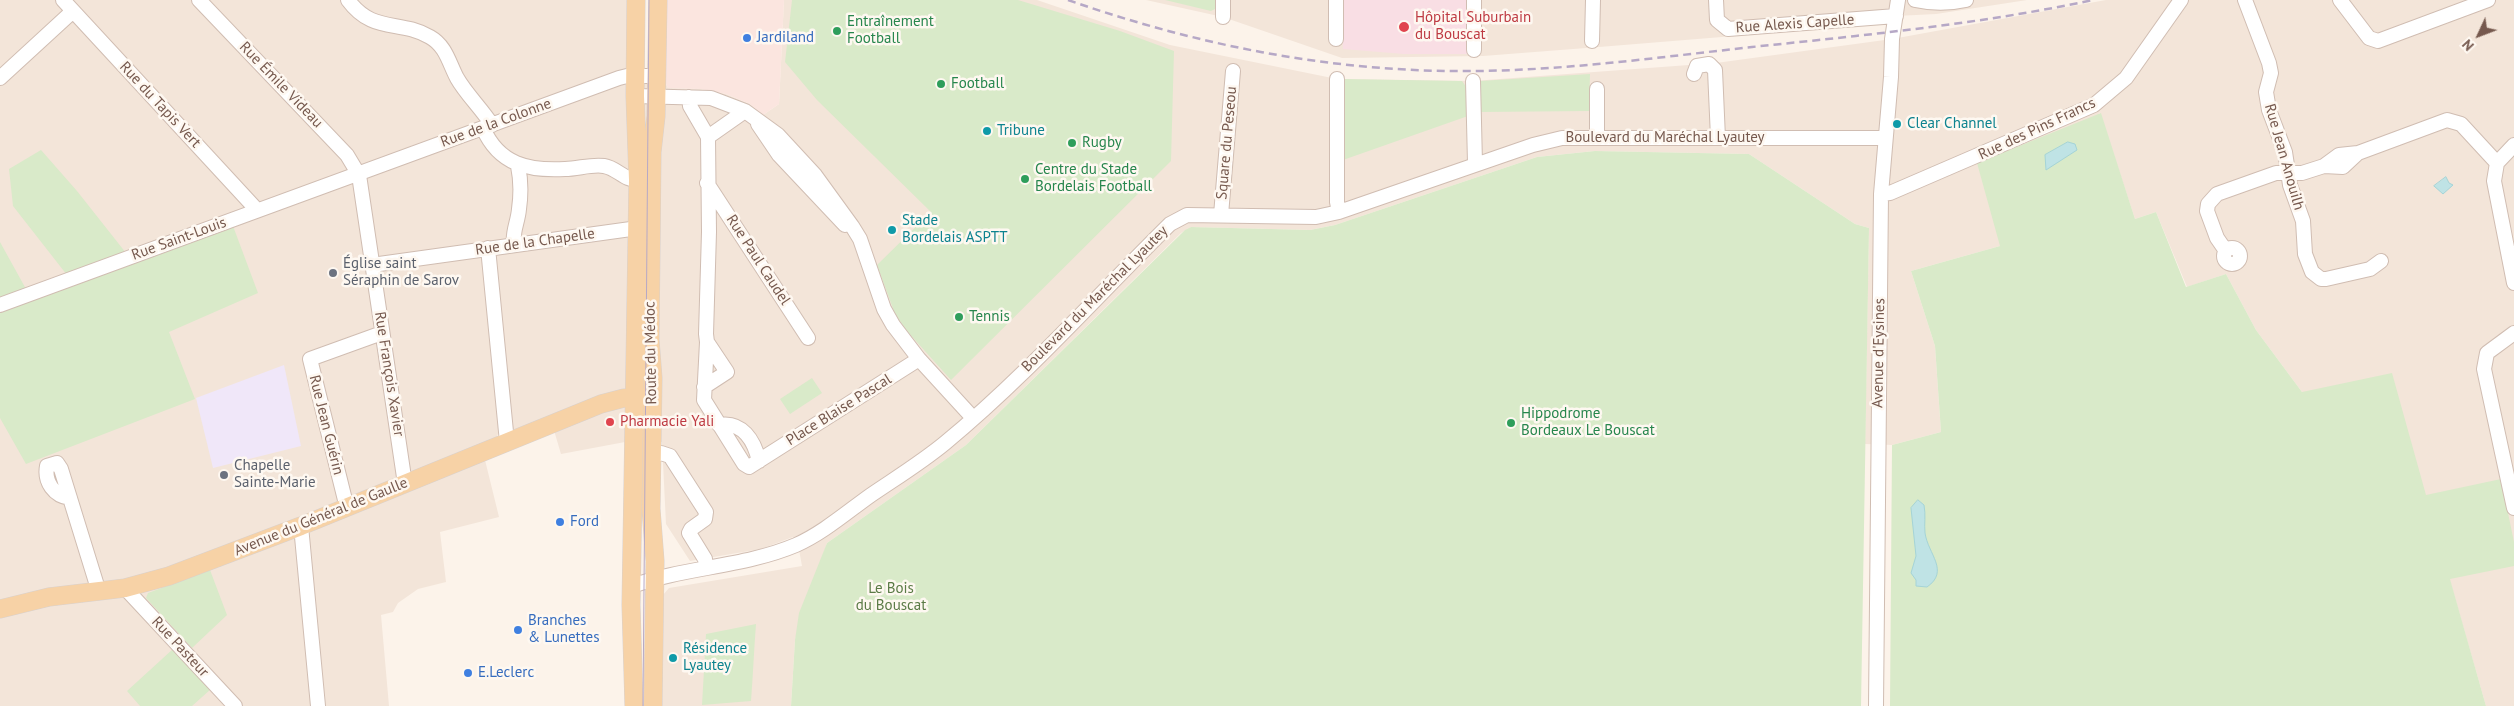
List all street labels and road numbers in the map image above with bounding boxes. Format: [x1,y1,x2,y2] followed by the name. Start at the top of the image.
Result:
[1735,11,1855,37] street label: Rue Alexis Capelle
[235,38,327,132] street label: Rue Émile Videau
[116,58,204,152] street label: Rue du Tapis Vert
[1213,86,1241,200] street label: Square du Peseou
[1976,94,2098,164] street label: Rue des Pins Francs
[438,95,554,151] street label: Rue de la Colonne
[2260,102,2308,212] street label: Rue Jean Anouilh
[1565,129,1765,147] street label: Boulevard du Maréchal Lyautey
[722,211,794,309] street label: Rue Paul Caudel
[129,214,229,264] street label: Rue Saint-Louis
[1018,222,1172,376] street label: Boulevard du Maréchal Lyautey
[474,225,596,259] street label: Rue de la Chapelle
[1869,298,1889,408] street label: Avenue d'Eysines
[641,301,661,405] street label: Route du Médoc
[370,310,408,438] street label: Rue François Xavier
[783,370,895,450] street label: Place Blaise Pascal
[305,373,347,477] street label: Rue Jean Guérin
[232,474,410,560] street label: Avenue du Général de Gaulle
[148,613,212,681] street label: Rue Pasteur

